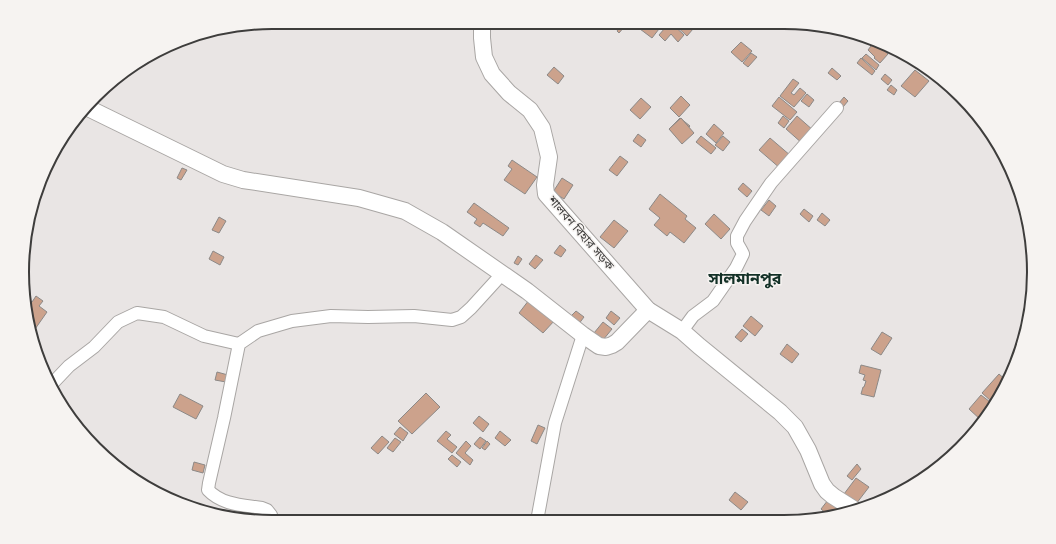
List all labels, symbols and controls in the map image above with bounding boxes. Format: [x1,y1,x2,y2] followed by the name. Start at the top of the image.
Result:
[544,192,618,273] street label: শালবন বিহার সড়ক
[708,269,782,289] district label: সালমানপুর

